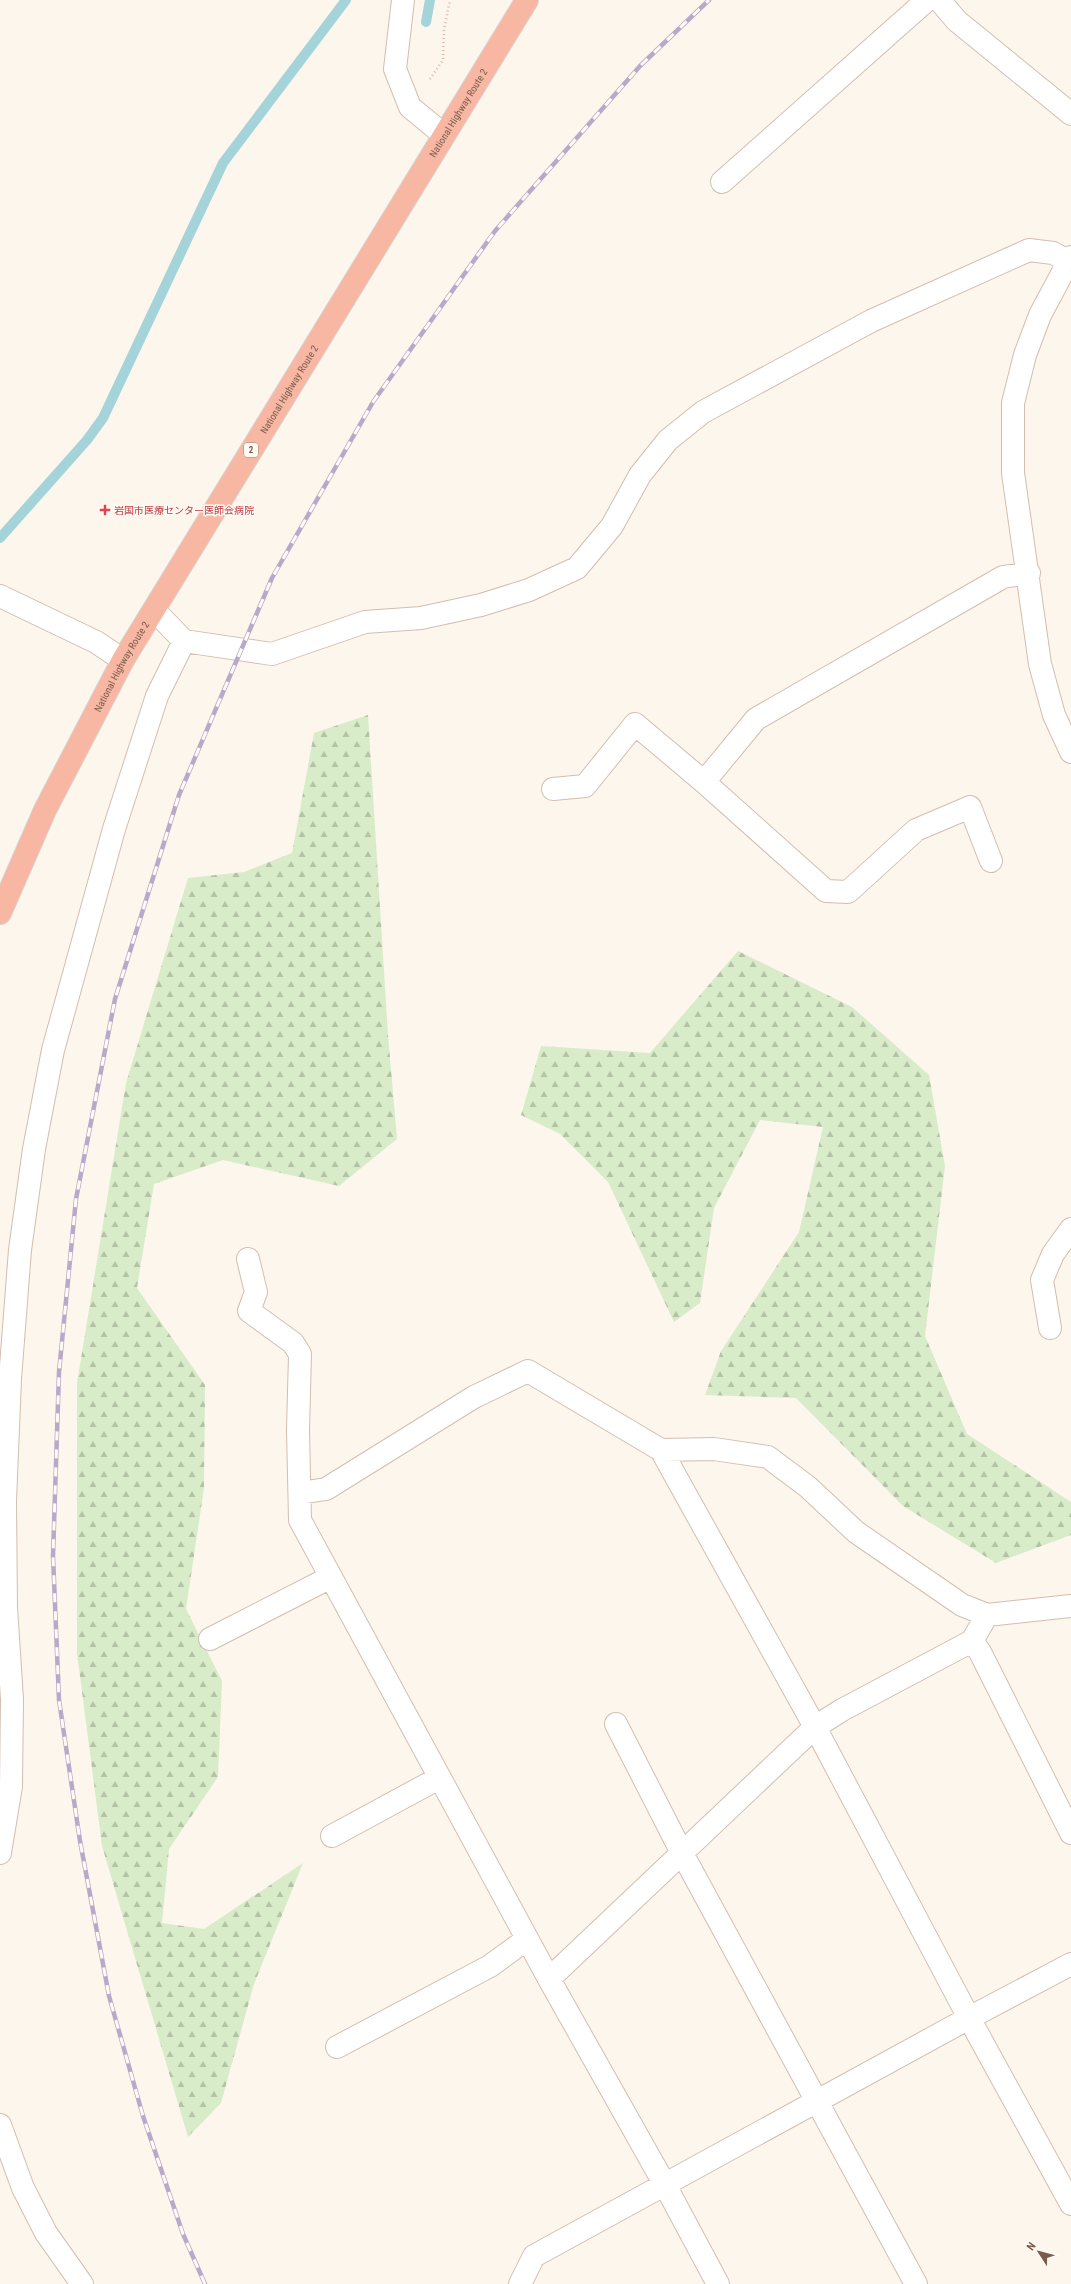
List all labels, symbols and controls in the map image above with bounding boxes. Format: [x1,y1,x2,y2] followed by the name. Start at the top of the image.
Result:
[427,67,489,159] street label: National Highway Route 2
[258,343,320,435] street label: National Highway Route 2
[244,443,258,457] road number: 2
[99,504,111,516] marker: 岩国市医療センター医師会病院
[114,505,254,516] place label: 岩国市医療センター医師会病院
[92,619,151,713] street label: National Highway Route 2
[1019,2232,1059,2272] north arrow
[1024,2240,1039,2253] text: N

